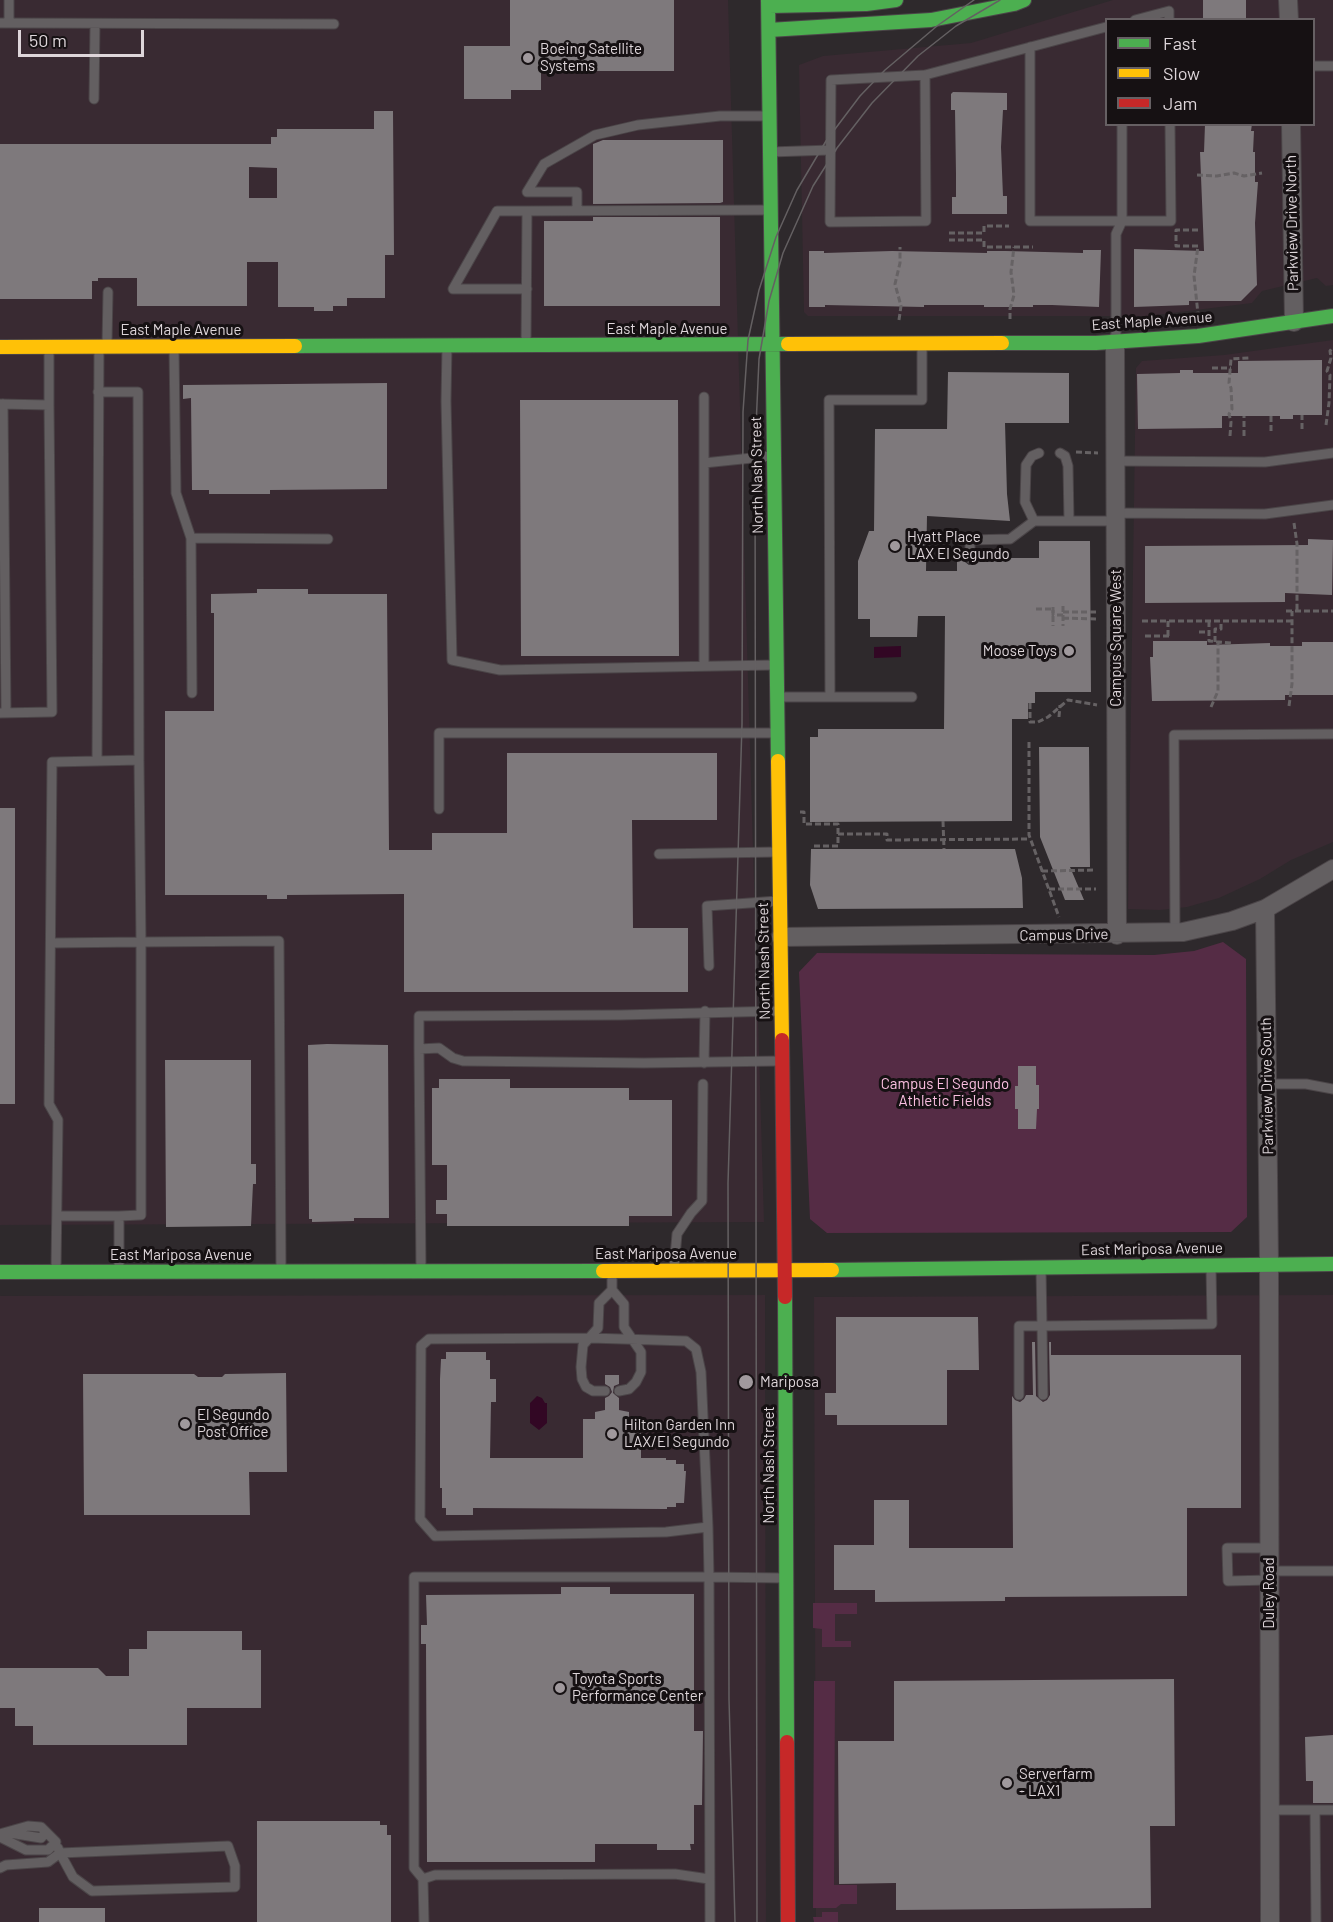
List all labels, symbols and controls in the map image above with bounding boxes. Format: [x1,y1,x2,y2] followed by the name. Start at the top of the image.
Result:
[21,18,147,56] scale bar
[1105,18,1315,126] legend
[29,29,67,51] text: 50 m
[1163,32,1197,54] text: Fast
[540,40,642,75] place label: Boeing Satellite Systems
[521,51,535,65] marker: Boeing Satellite Systems
[1163,62,1200,84] text: Slow
[1163,92,1197,114] text: Jam
[1282,155,1302,291] street label: Parkview Drive North
[1091,308,1213,334] street label: East Maple Avenue
[606,320,728,338] street label: East Maple Avenue
[120,321,242,339] street label: East Maple Avenue
[747,416,767,534] street label: North Nash Street
[907,528,1010,563] place label: Hyatt Place LAX El Segundo
[888,539,902,553] marker: Hyatt Place LAX El Segundo
[1107,569,1125,707] street label: Campus Square West
[983,642,1057,660] place label: Moose Toys
[1062,644,1076,658] marker: Moose Toys
[754,902,774,1020] street label: North Nash Street
[1019,925,1109,945] street label: Campus Drive
[1257,1017,1277,1155] street label: Parkview Drive South
[881,1075,1009,1110] park label: Campus El Segundo Athletic Fields
[1081,1239,1223,1259] street label: East Mariposa Avenue
[595,1245,737,1263] street label: East Mariposa Avenue
[110,1246,252,1264] street label: East Mariposa Avenue
[737,1373,755,1391] marker: Mariposa
[760,1373,819,1391] place label: Mariposa
[197,1406,270,1441] place label: El Segundo Post Office
[760,1406,778,1524] street label: North Nash Street
[624,1416,735,1451] place label: Hilton Garden Inn LAX/El Segundo
[178,1417,192,1431] marker: El Segundo Post Office
[605,1427,619,1441] marker: Hilton Garden Inn LAX/El Segundo
[1260,1557,1278,1629] street label: Duley Road
[572,1670,703,1705] place label: Toyota Sports Performance Center
[553,1681,567,1695] marker: Toyota Sports Performance Center
[1019,1765,1093,1800] place label: Serverfarm - LAX1
[1000,1776,1014,1790] marker: Serverfarm - LAX1

